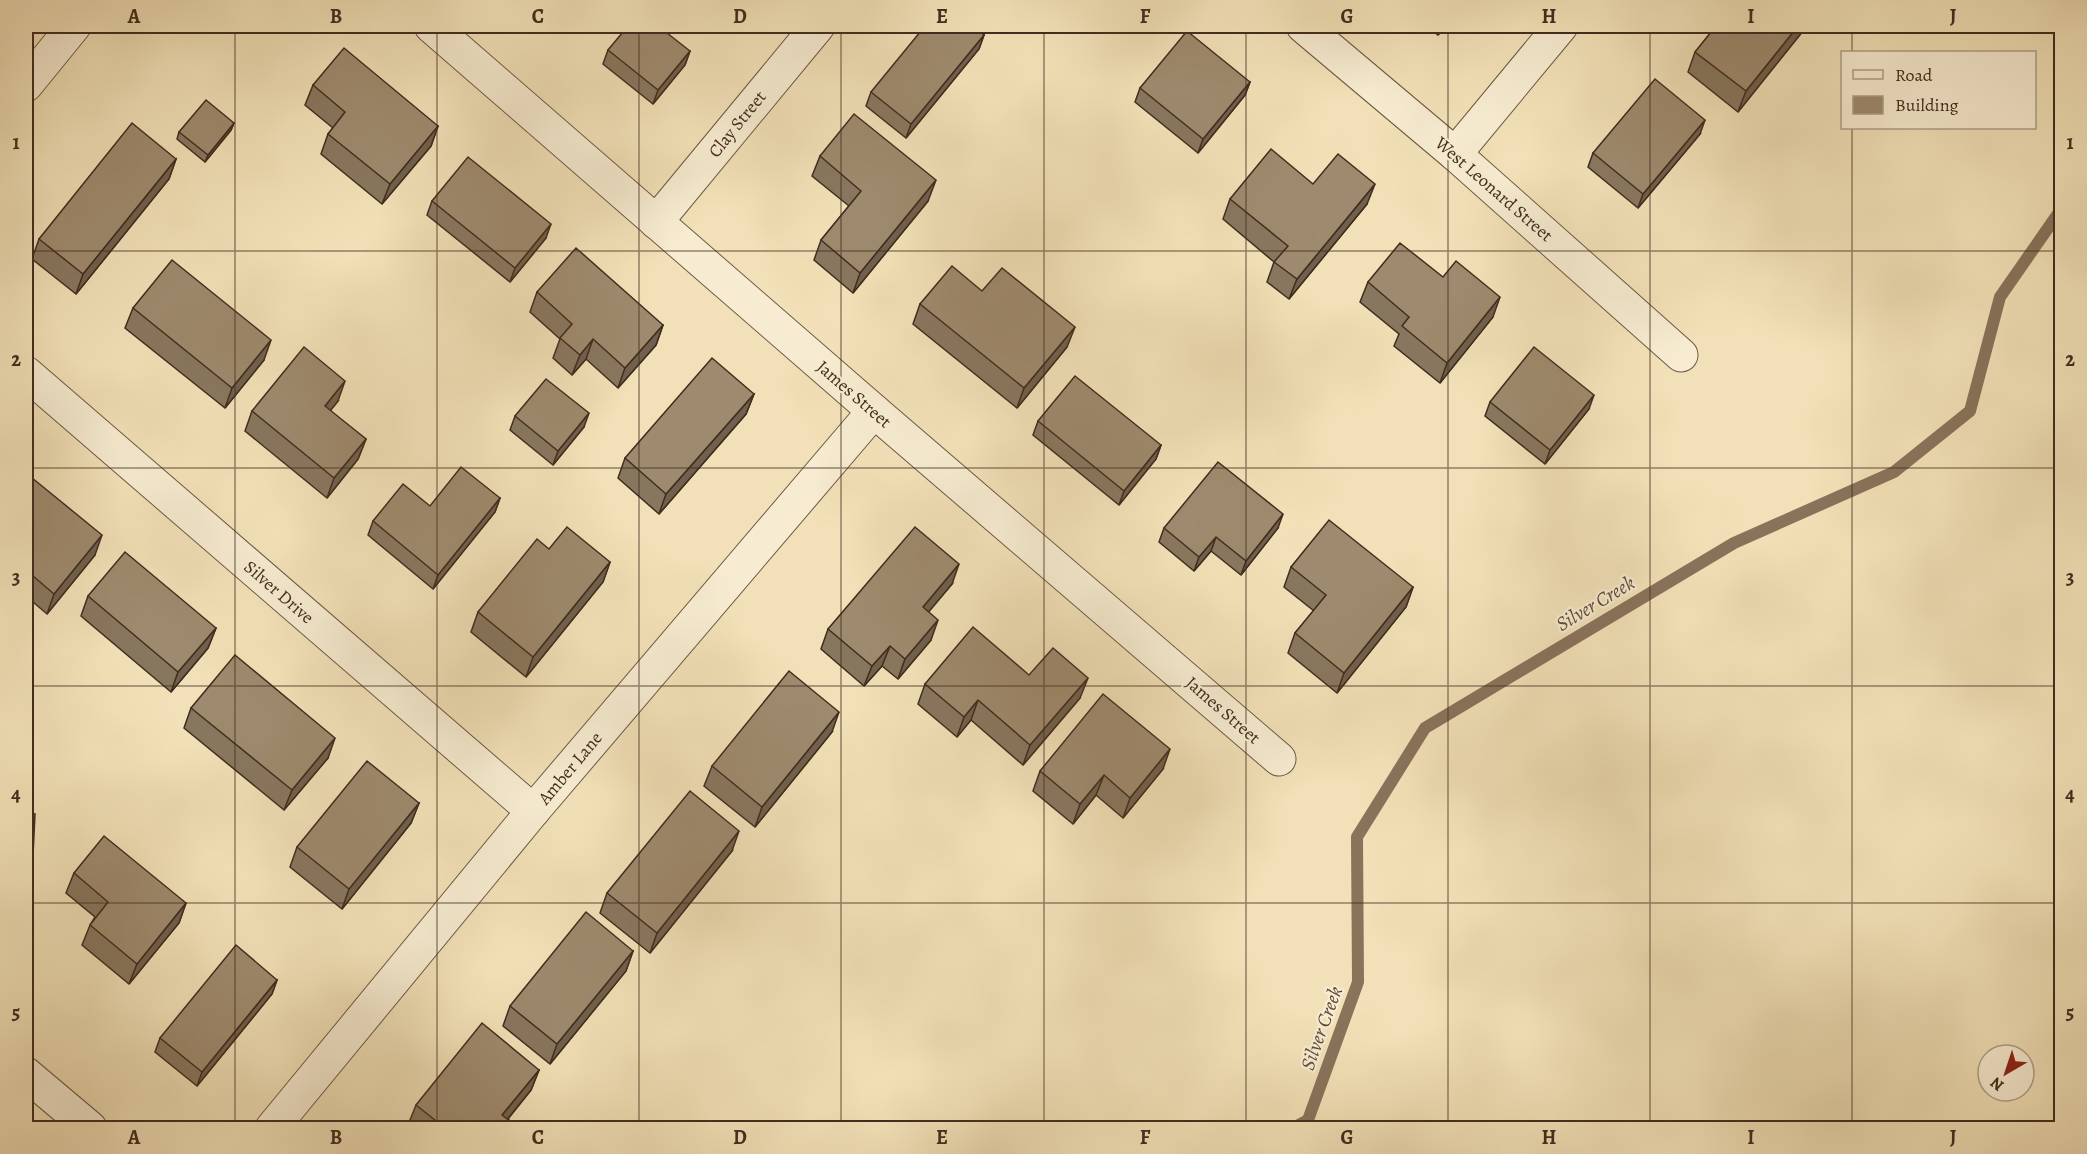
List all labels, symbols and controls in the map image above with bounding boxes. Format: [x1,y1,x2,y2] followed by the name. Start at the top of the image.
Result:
[127,3,141,30] text: A
[330,3,342,30] text: B
[532,3,544,30] text: C
[733,3,747,30] text: D
[936,3,948,30] text: E
[1140,3,1151,30] text: F
[1340,3,1354,30] text: G
[1542,3,1557,30] text: H
[1747,3,1755,30] text: I
[1950,3,1957,30] text: J
[1841,51,2036,129] legend
[1895,63,1933,87] text: Road
[703,85,771,162] street label: Clay Street
[1895,93,1959,117] text: Building
[12,129,20,156] text: 1
[2066,129,2074,156] text: 1
[1429,130,1558,247] street label: West Leonard Street
[11,346,21,373] text: 2
[2065,346,2075,373] text: 2
[811,355,897,433] street label: James Street
[239,555,319,629] street label: Silver Drive
[12,564,20,591] text: 3
[2066,564,2074,591] text: 3
[1551,569,1640,638] water label: Silver Creek
[1180,671,1266,749] street label: James Street
[532,726,608,810] street label: Amber Lane
[11,781,21,808] text: 4
[2065,781,2075,808] text: 4
[1294,982,1349,1074] water label: Silver Creek
[12,999,20,1026] text: 5
[2066,999,2074,1026] text: 5
[1976,1043,2036,1103] north arrow
[1985,1071,2009,1096] text: N
[127,1124,141,1151] text: A
[330,1124,342,1151] text: B
[532,1124,544,1151] text: C
[733,1124,747,1151] text: D
[936,1124,948,1151] text: E
[1140,1124,1151,1151] text: F
[1340,1124,1354,1151] text: G
[1542,1124,1557,1151] text: H
[1747,1124,1755,1151] text: I
[1950,1124,1957,1151] text: J

